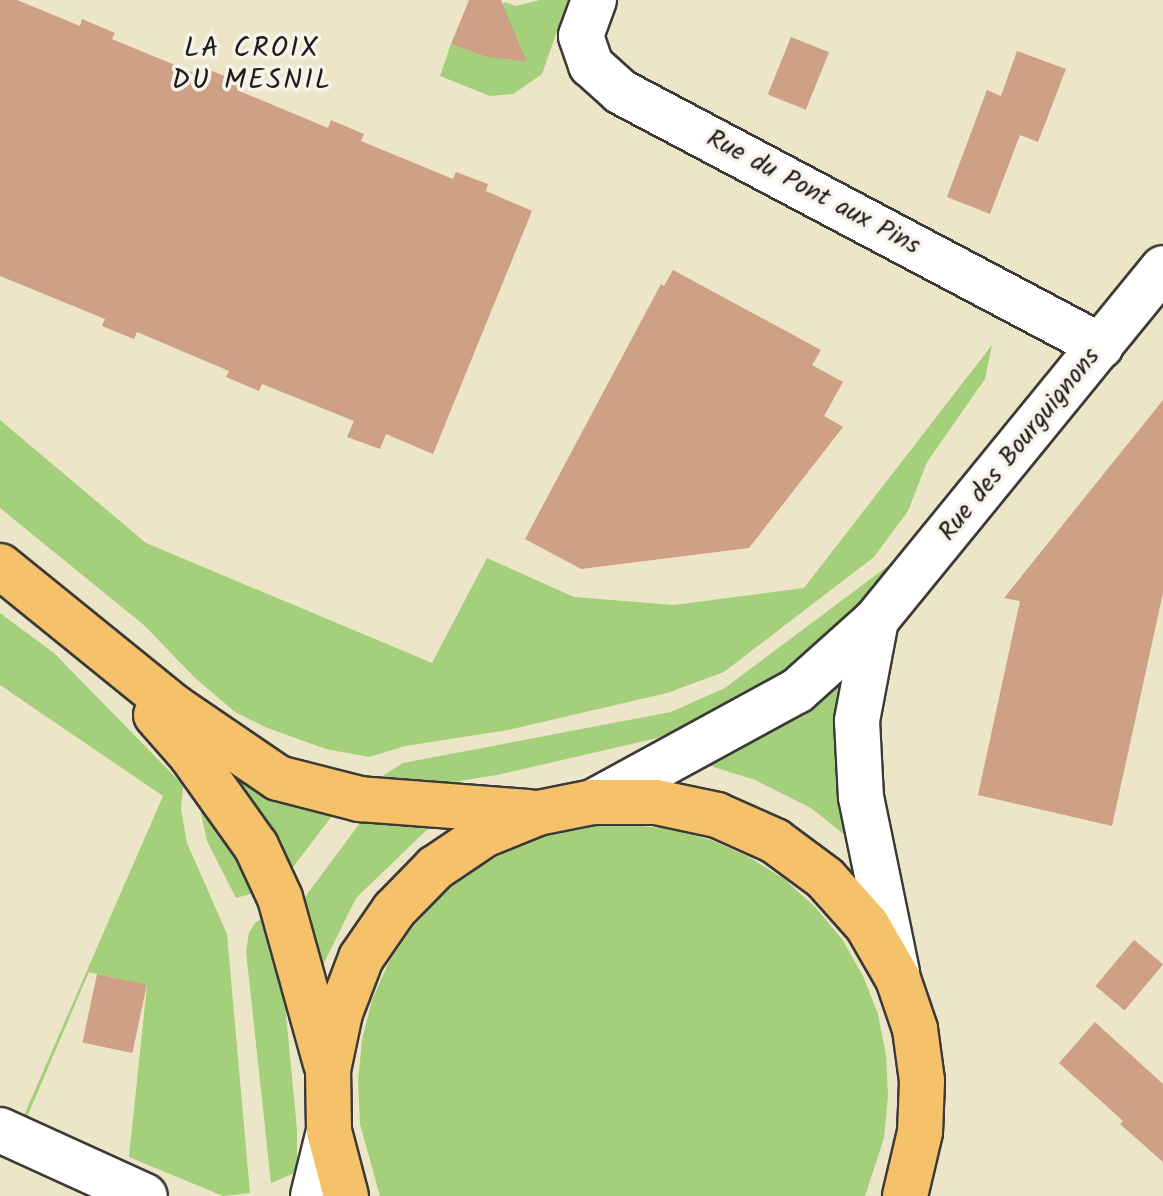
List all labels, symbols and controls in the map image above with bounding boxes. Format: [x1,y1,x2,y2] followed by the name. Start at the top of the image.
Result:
[172,32,332,98] district label: LA CROIX DU MESNIL
[701,123,925,263] street label: Rue du Pont aux Pins
[933,342,1107,548] street label: Rue des Bourguignons

